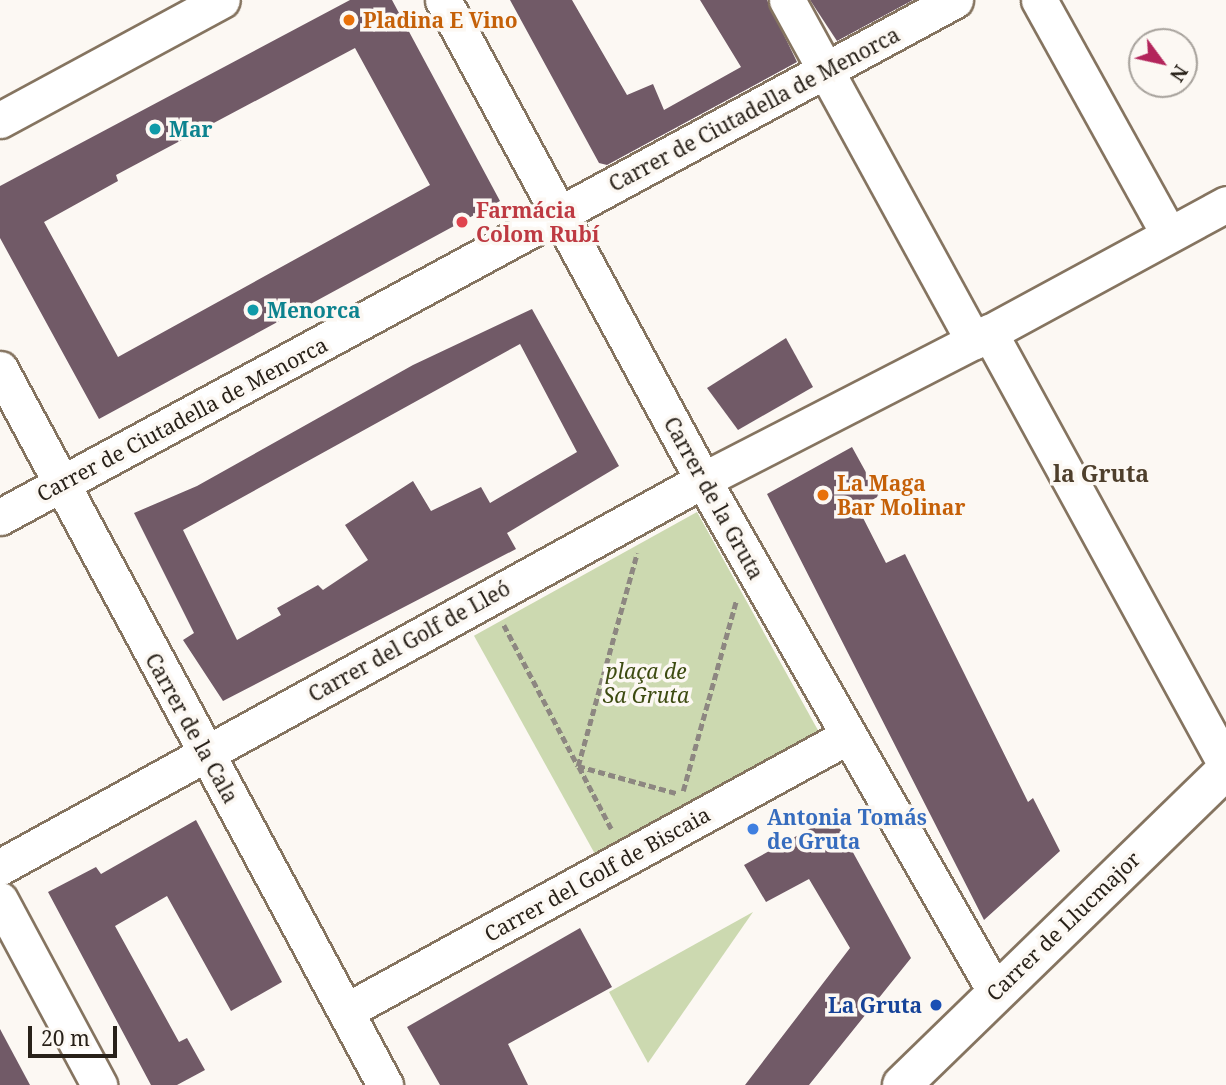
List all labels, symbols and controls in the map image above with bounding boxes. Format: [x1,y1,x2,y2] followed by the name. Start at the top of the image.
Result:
[363,7,518,33] place label: Pladina E Vino
[341,12,357,28] marker: Pladina E Vino
[604,21,904,197] street label: Carrer de Ciutadella de Menorca
[1128,28,1198,98] north arrow
[1164,60,1194,87] text: N
[169,116,213,142] place label: Mar
[147,121,163,137] marker: Mar
[476,197,599,247] place label: Farmácia Colom Rubí
[454,214,470,230] marker: Farmácia Colom Rubí
[267,297,361,323] place label: Menorca
[245,302,261,318] marker: Menorca
[32,331,332,507] street label: Carrer de Ciutadella de Menorca
[659,412,769,584] street label: Carrer de la Gruta
[1053,459,1149,487] district label: la Gruta
[837,470,965,520] place label: La Maga Bar Molinar
[815,487,831,503] marker: La Maga Bar Molinar
[304,575,514,707] street label: Carrer del Golf de Lleó
[140,649,244,807] street label: Carrer de la Cala
[603,658,689,708] park label: plaça de Sa Gruta
[480,801,714,947] street label: Carrer del Golf de Biscaia
[767,804,927,854] place label: Antonia Tomás de Gruta
[745,821,761,837] marker: Antonia Tomás de Gruta
[981,846,1145,1006] street label: Carrer de Llucmajor
[828,992,922,1018] place label: La Gruta
[928,997,944,1013] marker: La Gruta
[32,1012,121,1056] scale bar
[41,1024,90,1052] text: 20 m

